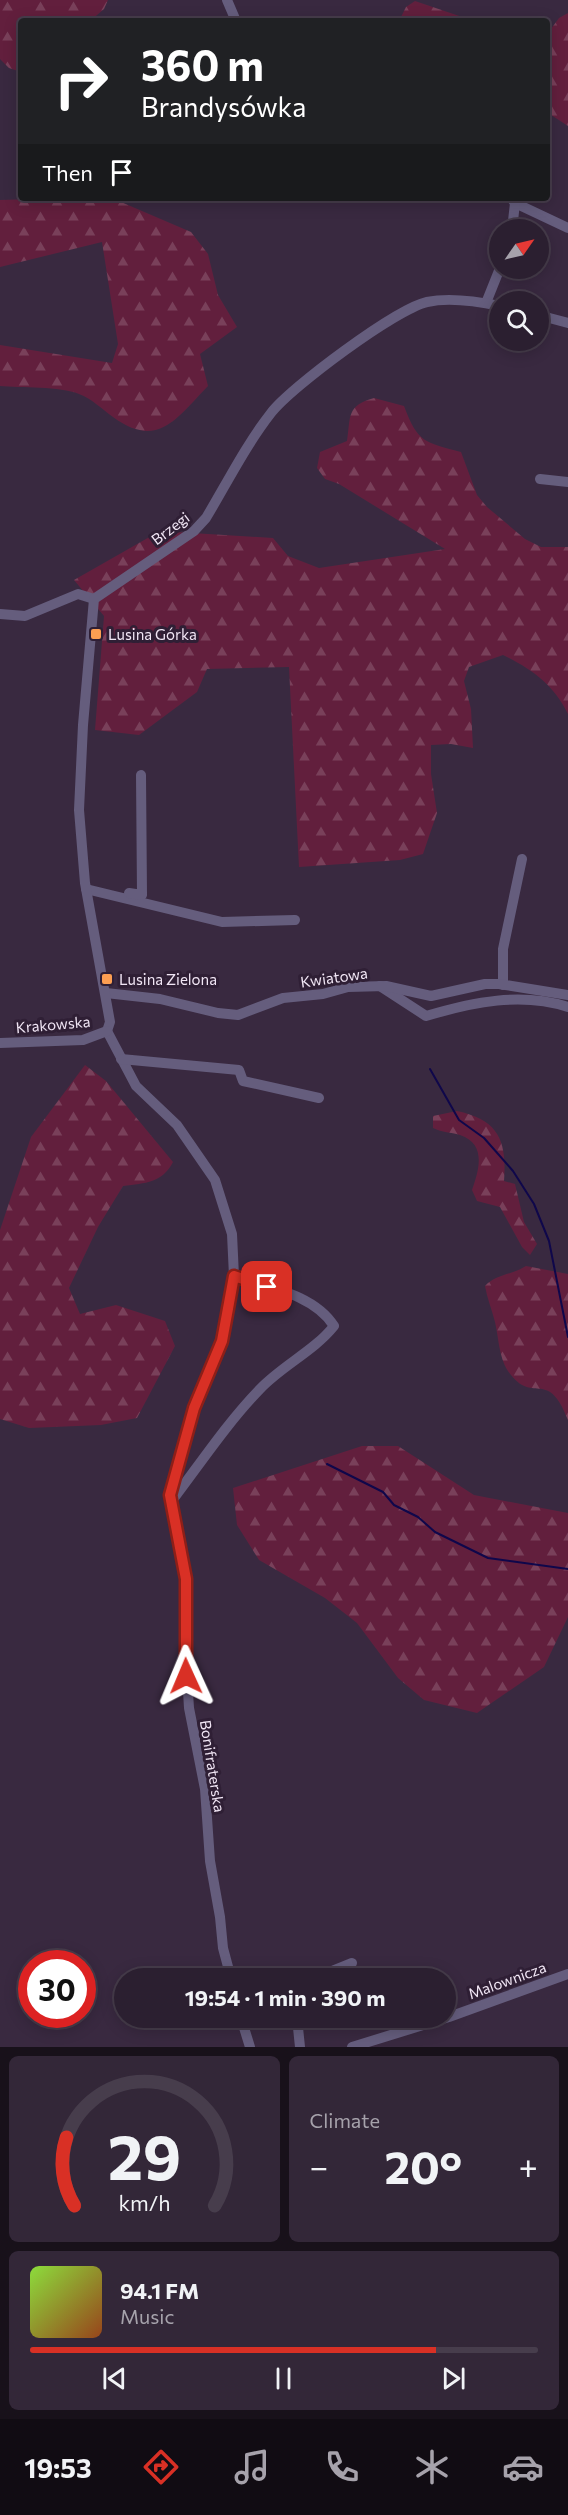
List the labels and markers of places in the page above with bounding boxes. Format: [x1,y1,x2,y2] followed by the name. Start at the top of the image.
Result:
[108,625,197,643] place label: Lusina Górka
[89,627,103,641] marker: Lusina Górka
[119,970,217,988] place label: Lusina Zielona
[100,972,114,986] marker: Lusina Zielona
[241,1261,292,1312] pin

